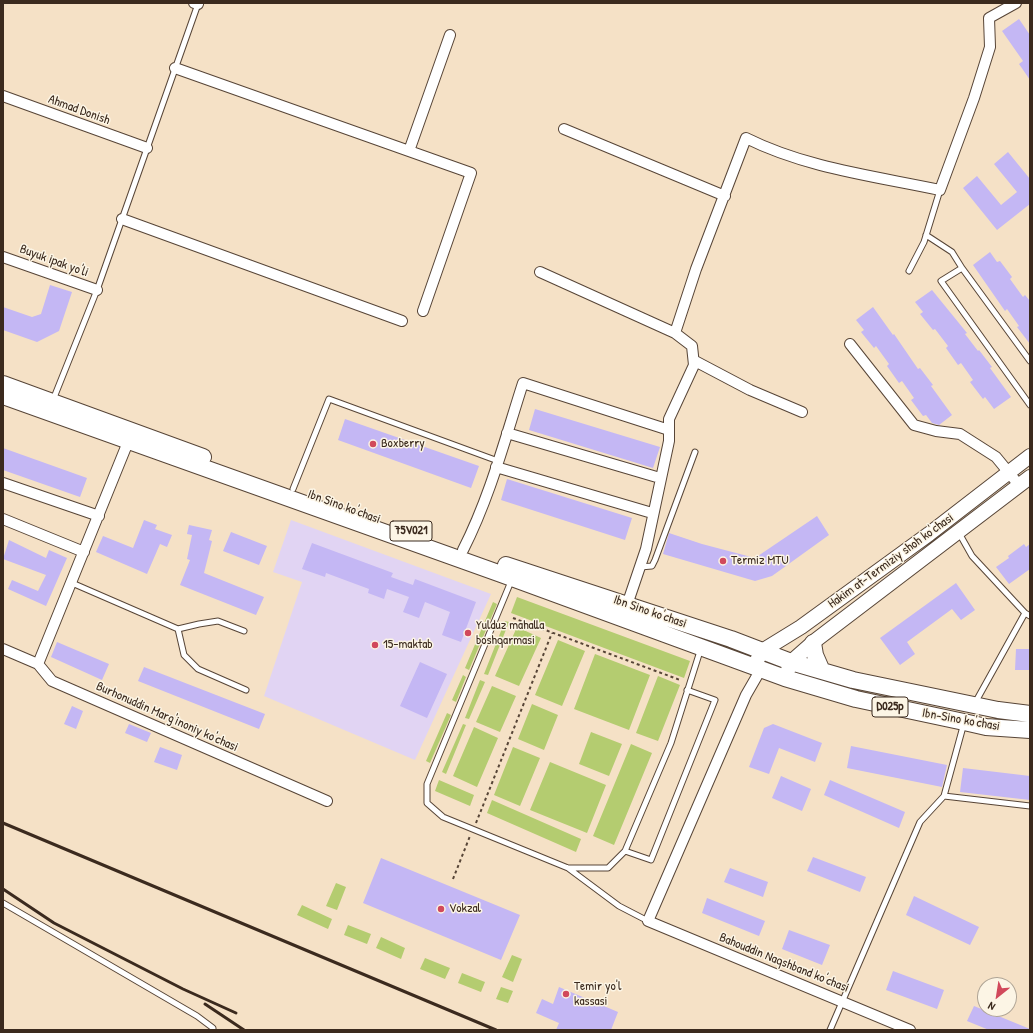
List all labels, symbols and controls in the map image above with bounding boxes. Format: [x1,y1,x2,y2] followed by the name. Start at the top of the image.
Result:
[46,92,112,128] street label: Ahmad Donish
[17,241,91,281] street label: Buyuk ipak yo'li
[381,436,425,452] place label: Boxberry
[368,439,378,449] marker: Boxberry
[305,487,383,527] street label: Ibn Sino ko'chasi
[825,510,957,612] street label: Hakim at-Termiziy shoh ko'chasi
[390,521,432,541] road number: 75V021
[731,553,789,569] place label: Termiz MTU
[718,556,728,566] marker: Termiz MTU
[611,592,689,632] street label: Ibn Sino ko'chasi
[476,618,544,649] place label: Yulduz mahalla boshqarmasi
[463,628,473,638] marker: Yulduz mahalla boshqarmasi
[383,637,433,653] place label: 15-maktab
[370,640,380,650] marker: 15-maktab
[94,679,240,755] street label: Burhonuddin Marg'inoniy ko'chasi
[872,697,908,717] road number: D025p
[921,705,1001,735] street label: Ibn-Sino ko'chasi
[449,901,481,917] place label: Vokzal
[436,904,446,914] marker: Vokzal
[717,930,851,996] street label: Bahouddin Naqshband ko'chasi
[977,977,1017,1017] north arrow
[574,979,621,1010] place label: Temir yo'l kassasi
[561,989,571,999] marker: Temir yo'l kassasi
[985,999,998,1014] text: N

